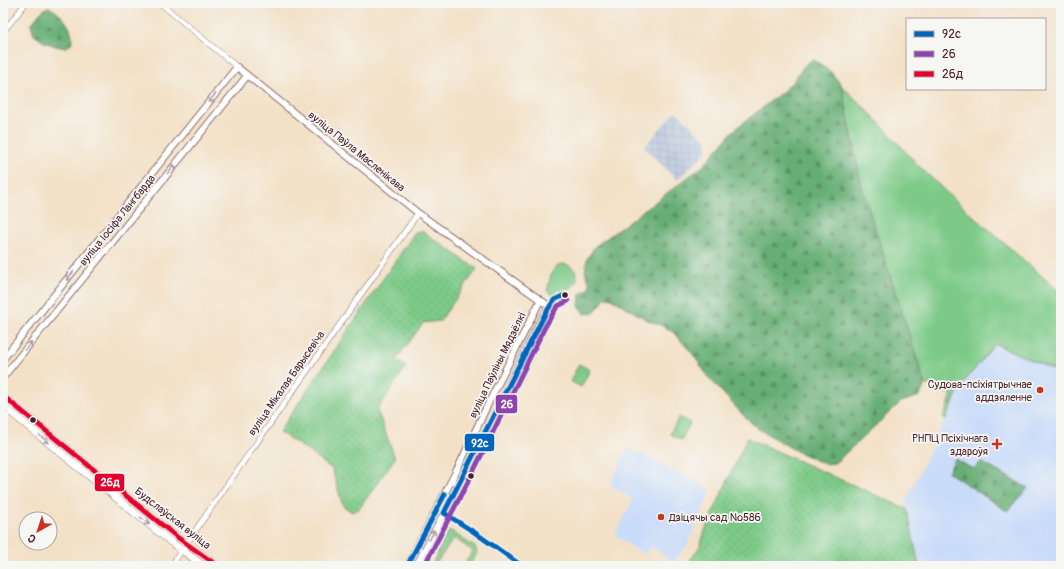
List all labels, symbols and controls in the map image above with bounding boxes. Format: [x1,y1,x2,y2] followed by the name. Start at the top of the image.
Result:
[906,18,1046,90] legend
[942,27,961,42] text: 92с
[942,47,956,62] text: 26
[942,67,964,82] text: 26д
[208,92,217,103] one-way arrow
[306,108,408,194] street label: вуліца Паўла Масленікава
[167,164,176,175] one-way arrow
[77,172,158,268] street label: вуліца Іосіфа Лангбарда
[65,270,74,281] one-way arrow
[560,290,570,300] unlabelled marker
[466,310,529,420] street label: вуліца Паўліны Мядзёлкі
[245,329,327,438] street label: вуліца Мікалая Барысевіча
[23,341,32,352] one-way arrow
[928,378,1033,404] place label: Судова-псіхіятрычнае аддзяленне
[1035,385,1045,395] marker: Судова-псіхіятрычнае аддзяленне
[495,394,518,414] line badge: 26
[501,398,514,411] text: 26
[28,415,38,425] unlabelled marker
[912,432,988,458] place label: РНПЦ Псіхічнага здароўя
[464,433,495,452] line badge: 92с
[39,435,50,444] one-way arrow
[471,437,489,450] text: 92с
[991,438,1003,450] marker: РНПЦ Псіхічнага здароўя
[466,471,476,481] unlabelled marker
[94,473,125,492] line badge: 26д
[100,476,120,489] text: 26д
[132,485,213,552] street label: Будслаўская вуліца
[18,511,58,551] north arrow
[668,511,761,524] place label: Дзіцячы сад №586
[656,512,666,522] marker: Дзіцячы сад №586
[139,517,150,526] one-way arrow
[429,529,436,541] one-way arrow
[25,531,39,546] text: С

